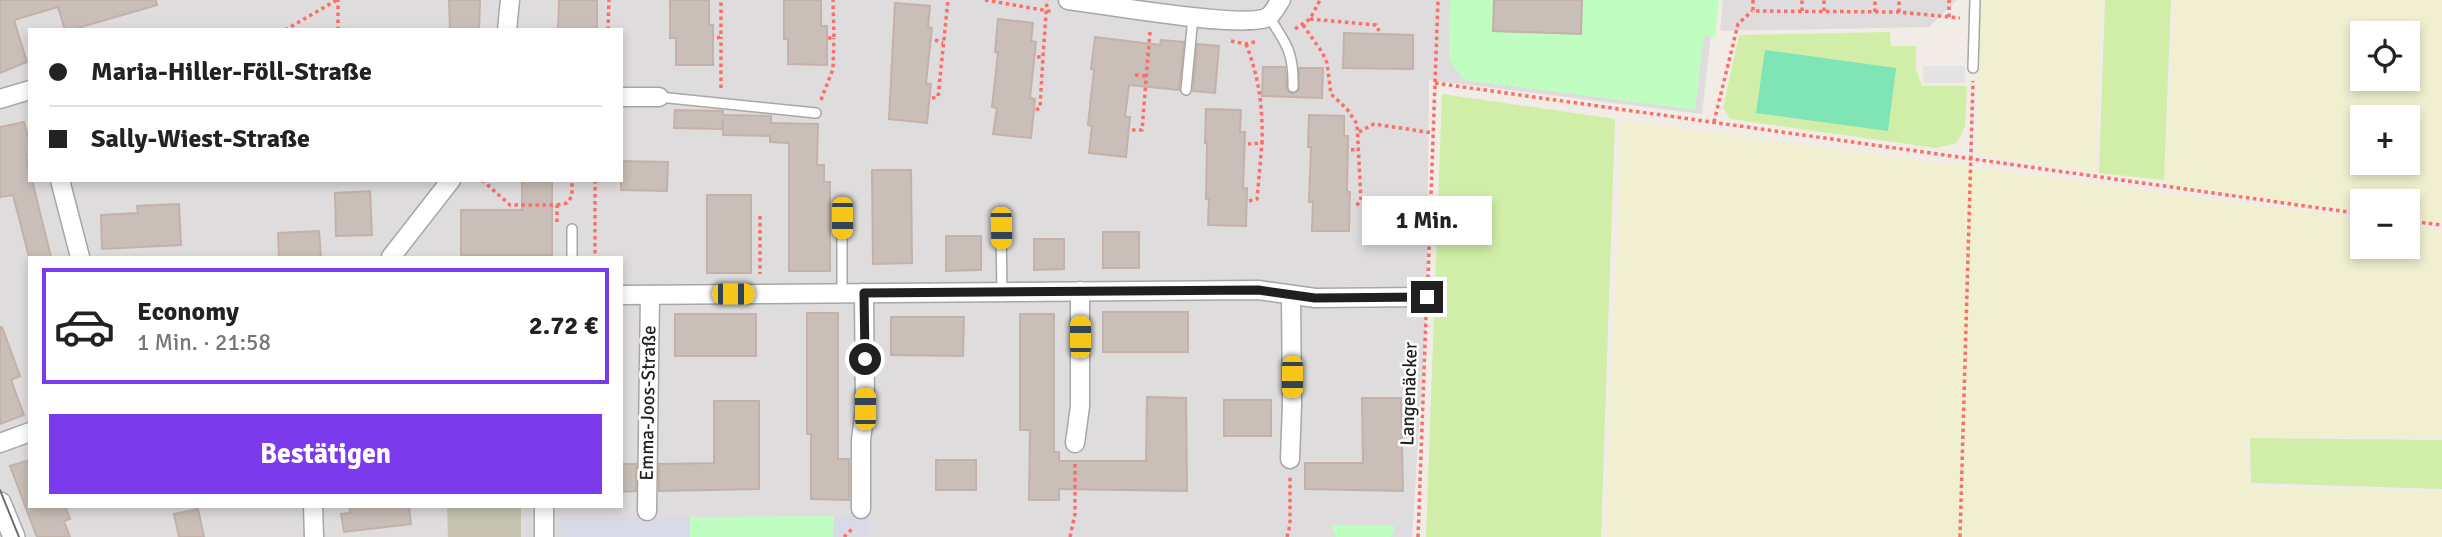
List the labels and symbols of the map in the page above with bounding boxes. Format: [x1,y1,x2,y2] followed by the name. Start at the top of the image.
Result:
[1362,196,1492,244] callout: 1 Min.
[832,197,853,239] car
[991,207,1012,249] car
[1411,281,1443,313] route end
[713,284,755,305] car
[1070,316,1091,358] car
[635,325,661,481] street label: Emma-Joos-Straße
[1395,342,1423,446] street label: Langenäcker
[849,343,881,375] route start
[1282,356,1303,398] car
[855,388,876,430] car

